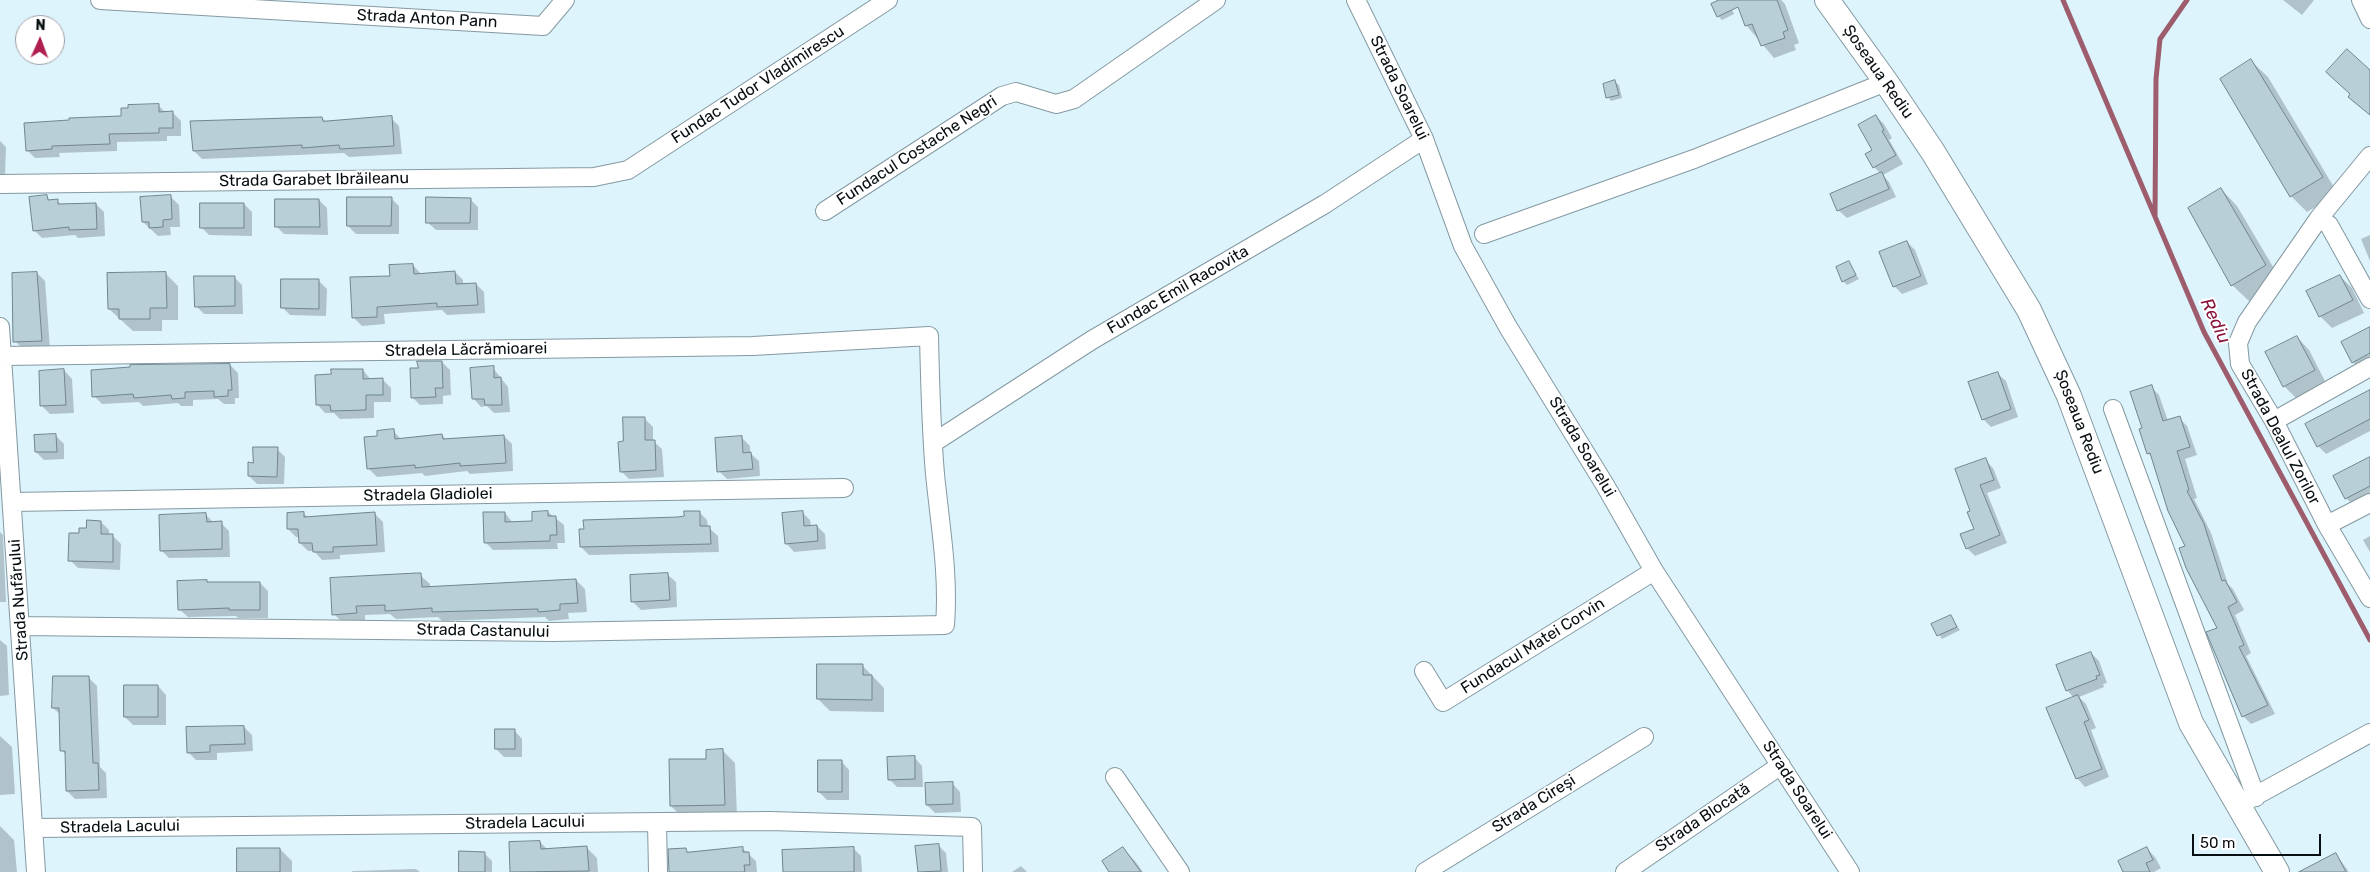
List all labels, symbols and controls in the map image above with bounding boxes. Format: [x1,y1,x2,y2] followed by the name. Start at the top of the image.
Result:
[356,6,498,32] street label: Strada Anton Pann
[15,15,65,65] north arrow
[35,17,46,34] text: N
[668,22,848,148] street label: Fundac Tudor Vladimirescu
[1839,22,1917,122] street label: Șoseaua Rediu
[1365,33,1433,143] street label: Strada Soarelui
[833,92,1001,210] street label: Fundacul Costache Negri
[219,169,409,191] street label: Strada Garabet Ibrăileanu
[1104,242,1252,338] street label: Fundac Emil Racovita
[2195,295,2235,347] water label: Rediu
[385,339,547,361] street label: Stradela Lăcrămioarei
[2236,366,2324,508] street label: Strada Dealul Zorilor
[2050,367,2108,477] street label: Șoseaua Rediu
[1545,393,1619,501] street label: Strada Soarelui
[363,484,493,506] street label: Stradela Gladiolei
[5,538,33,662] street label: Strada Nufărului
[1458,594,1608,698] street label: Fundacul Matei Corvin
[416,620,550,642] street label: Strada Castanului
[1758,737,1836,843] street label: Strada Soarelui
[1489,771,1579,837] street label: Strada Cireși
[1652,779,1754,857] street label: Strada Blocată
[465,812,585,834] street label: Stradela Lacului
[60,816,180,838] street label: Stradela Lacului
[2195,824,2324,856] scale bar
[2200,834,2235,852] text: 50 m

